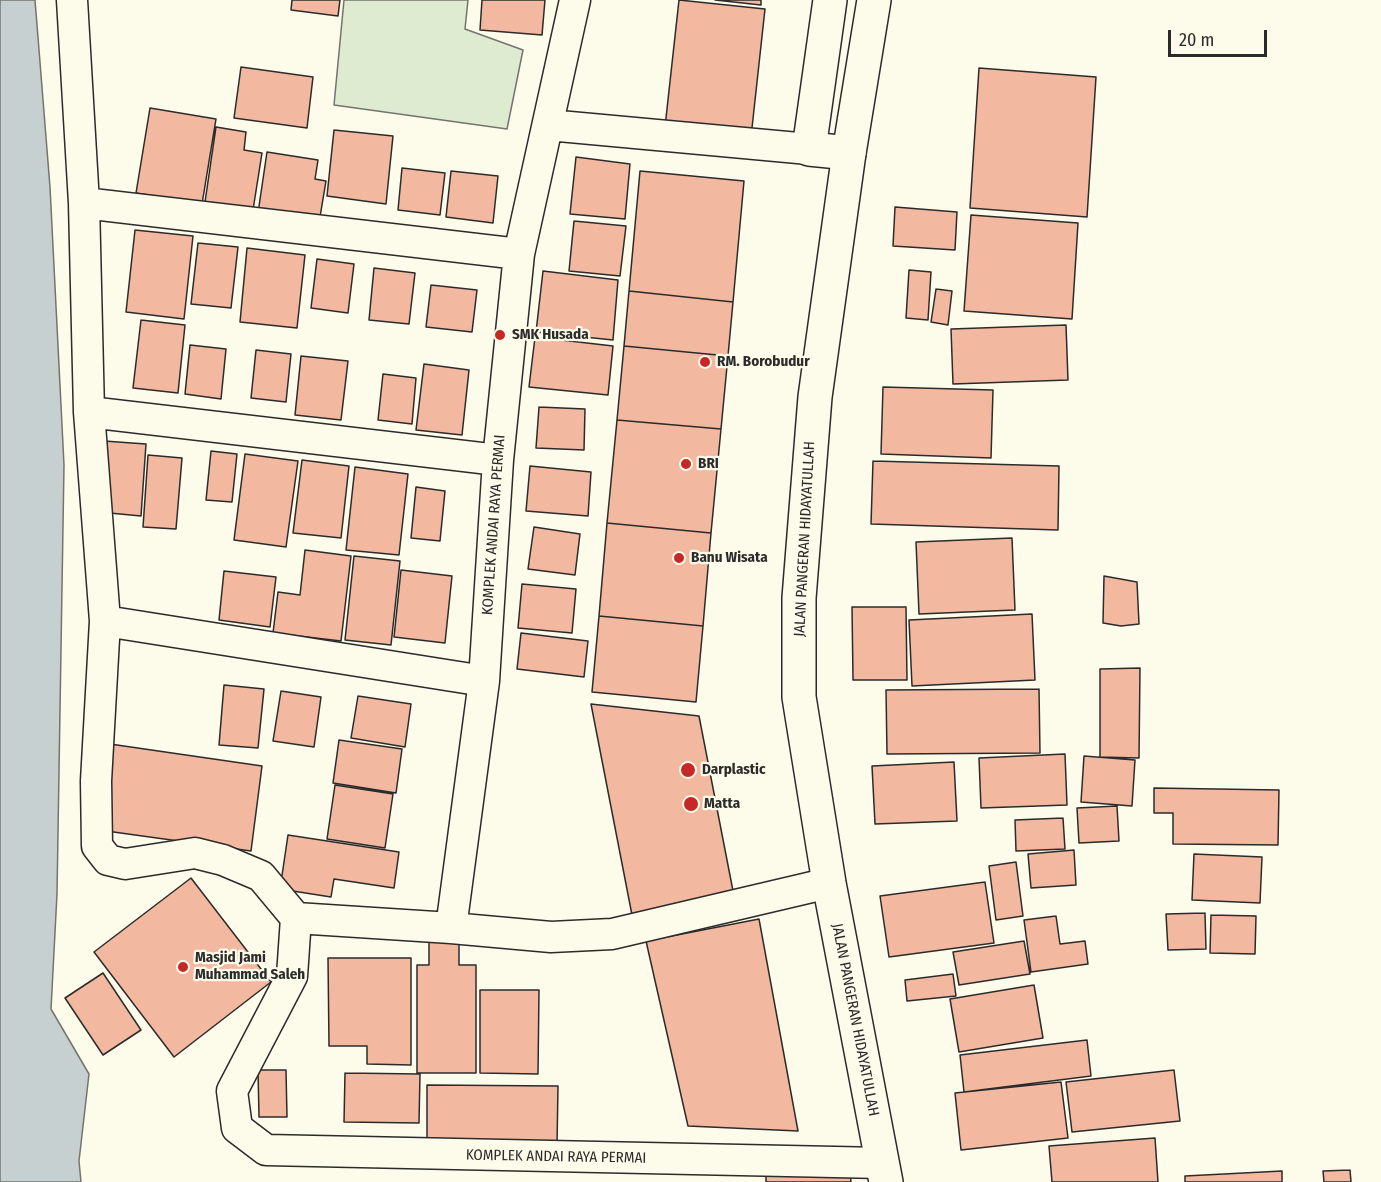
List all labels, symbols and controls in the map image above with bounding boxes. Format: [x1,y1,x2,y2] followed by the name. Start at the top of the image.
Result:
[1171,18,1270,56] scale bar
[1179,29,1214,51] text: 20 m
[512,326,589,344] place label: SMK Husada
[493,328,507,342] marker: SMK Husada
[717,353,810,371] place label: RM. Borobudur
[698,355,712,369] marker: RM. Borobudur
[479,434,509,616] street label: KOMPLEK ANDAI RAYA PERMAI
[791,441,819,637] street label: JALAN PANGERAN HIDAYATULLAH
[698,455,719,473] place label: BRI
[679,457,693,471] marker: BRI
[691,549,768,567] place label: Banu Wisata
[672,551,686,565] marker: Banu Wisata
[679,761,697,779] marker: Darplastic
[702,761,766,779] place label: Darplastic
[682,795,700,813] marker: Matta
[704,795,740,813] place label: Matta
[827,922,883,1118] street label: JALAN PANGERAN HIDAYATULLAH
[195,949,305,984] place label: Masjid Jami Muhammad Saleh
[176,960,190,974] marker: Masjid Jami Muhammad Saleh
[466,1146,646,1168] street label: KOMPLEK ANDAI RAYA PERMAI

